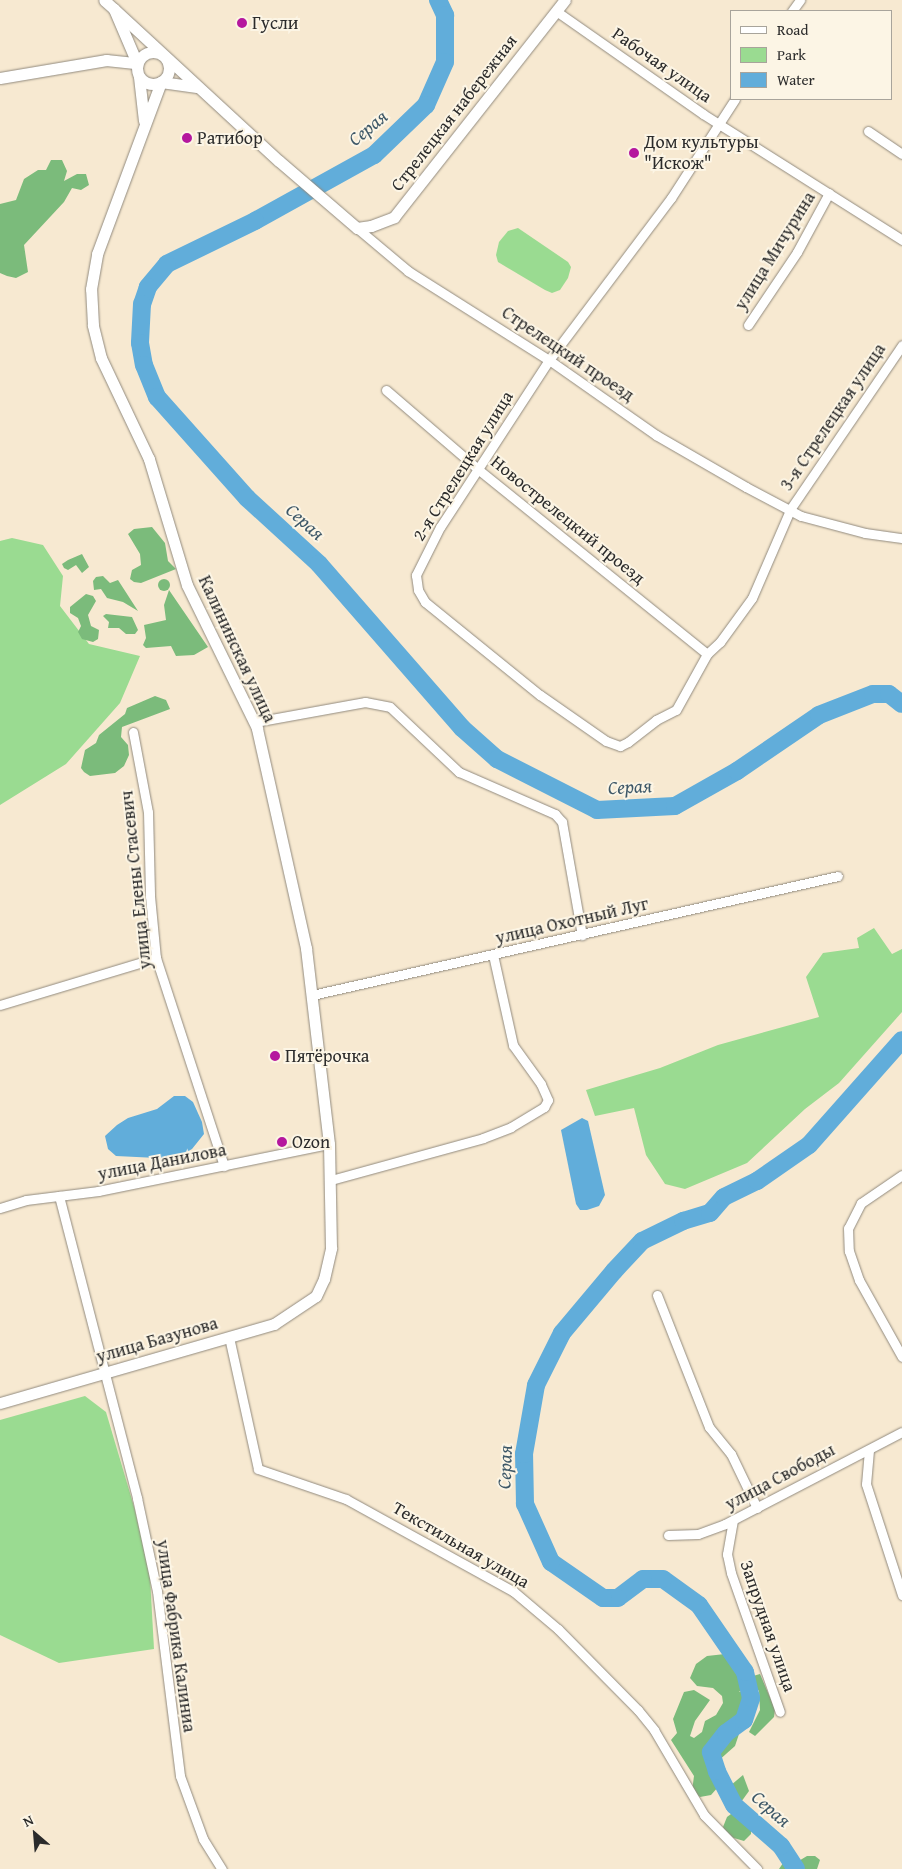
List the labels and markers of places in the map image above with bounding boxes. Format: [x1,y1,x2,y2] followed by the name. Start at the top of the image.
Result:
[252,12,298,34] place label: Гусли
[236,17,248,29] marker: Гусли
[197,127,263,149] place label: Ратибор
[181,132,193,144] marker: Ратибор
[644,132,759,174] place label: Дом культуры "Искож"
[628,147,640,159] marker: Дом культуры "Искож"
[285,1045,369,1067] place label: Пятёрочка
[269,1050,281,1062] marker: Пятёрочка
[292,1131,330,1153] place label: Ozon
[276,1136,288,1148] marker: Ozon

